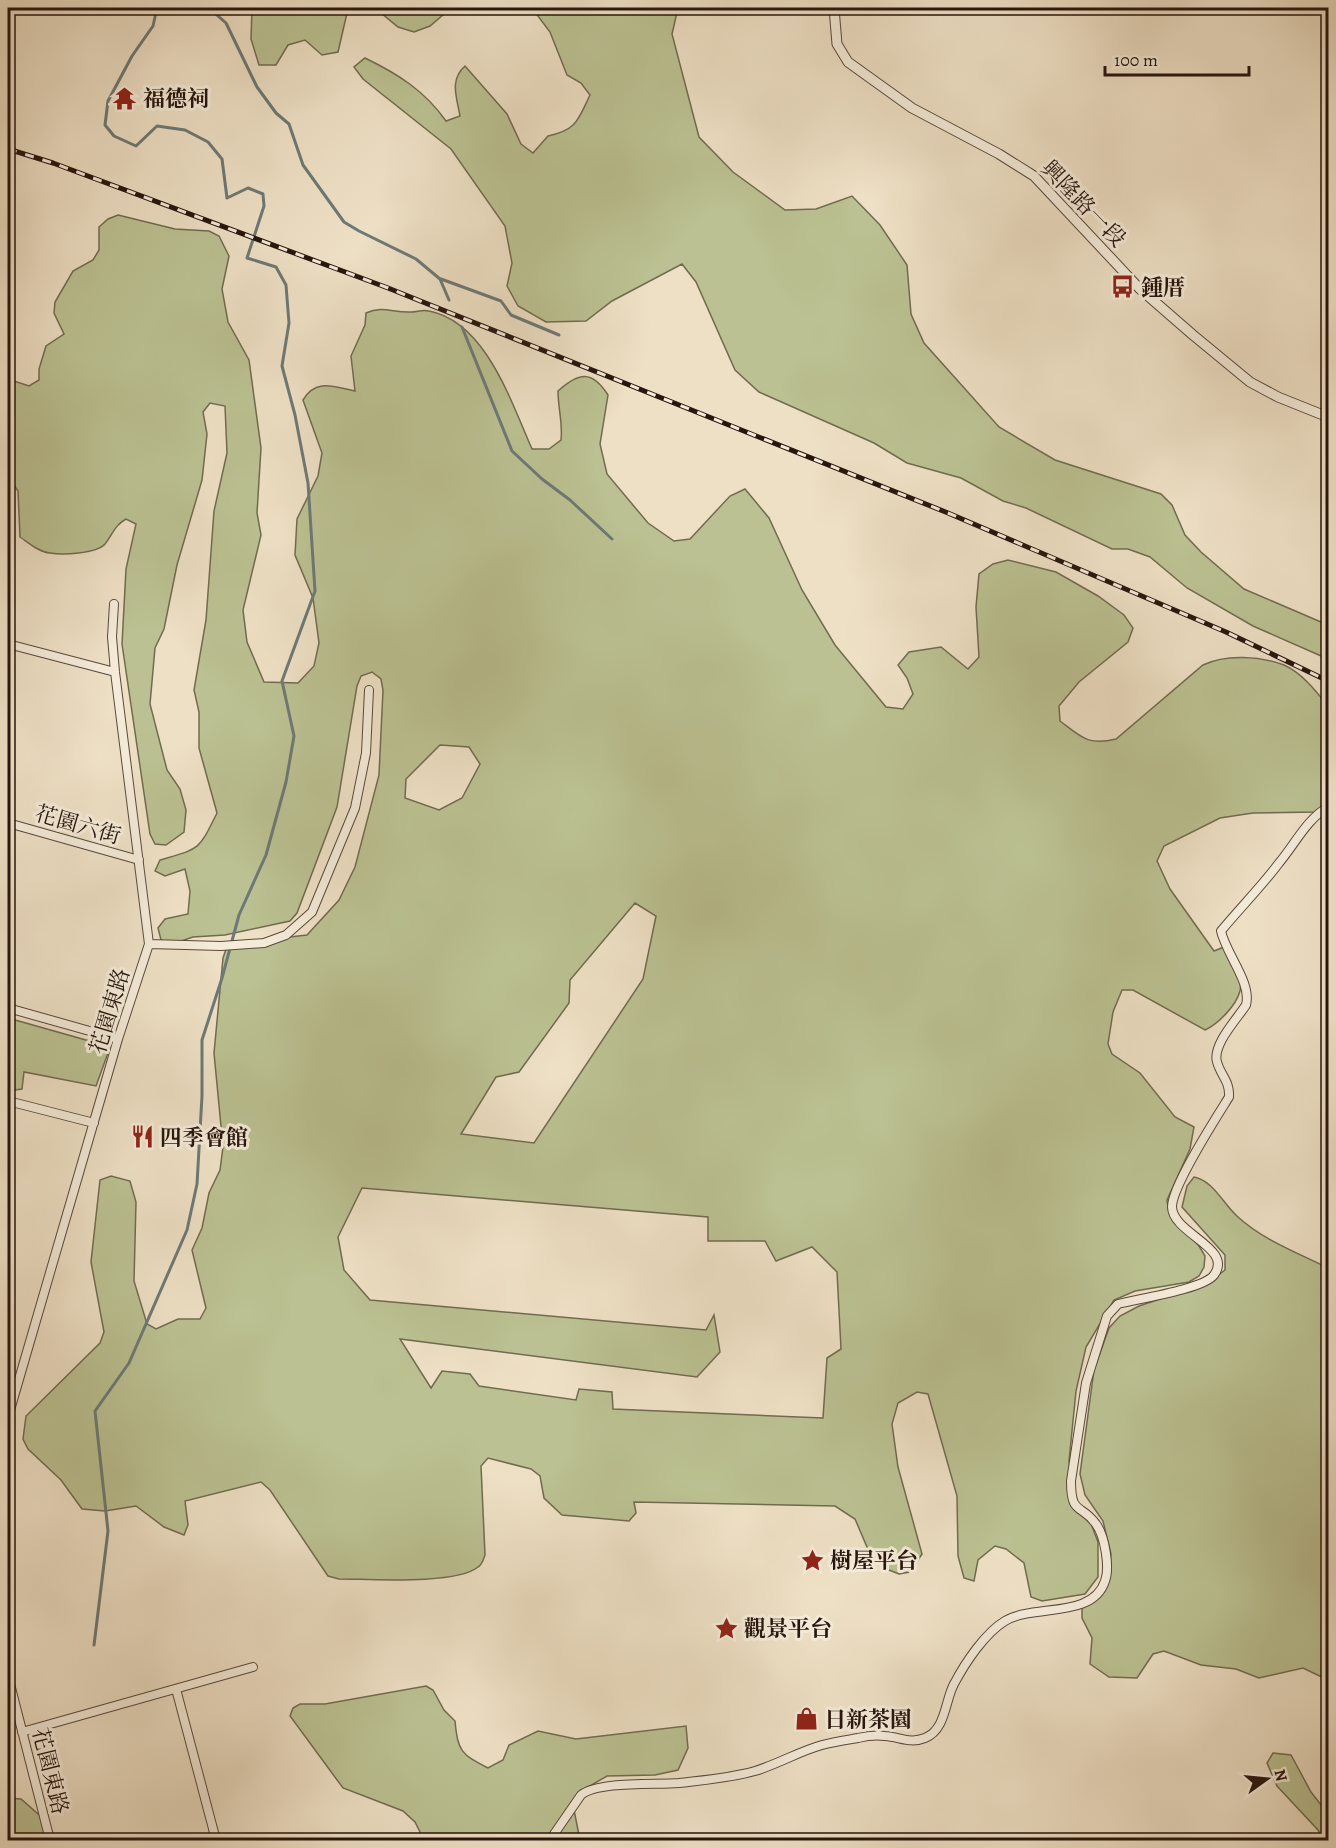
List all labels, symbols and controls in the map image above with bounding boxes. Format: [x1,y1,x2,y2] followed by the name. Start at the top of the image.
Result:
[1105,39,1249,77] scale bar
[1114,48,1158,72] text: 100 m
[143,84,209,114] place label: 福德祠
[112,85,138,111] temple icon: 福德祠
[1034,154,1132,254] street label: 興隆路一段
[1141,273,1185,303] place label: 鍾厝
[1110,274,1136,300] bus stop icon: 鍾厝
[31,798,124,852] street label: 花園六街
[83,965,137,1058] street label: 花園東路
[160,1123,248,1153] place label: 四季會館
[129,1124,155,1150] restaurant icon: 四季會館
[830,1546,918,1576] place label: 樹屋平台
[799,1547,825,1573] place icon: 樹屋平台
[744,1614,832,1644] place label: 觀景平台
[713,1615,739,1641] place icon: 觀景平台
[824,1705,912,1735] place label: 日新茶園
[793,1706,819,1732] shop icon: 日新茶園
[25,1725,75,1818] street label: 花園東路
[1237,1749,1297,1809] north arrow
[1268,1767,1293,1784] text: N

